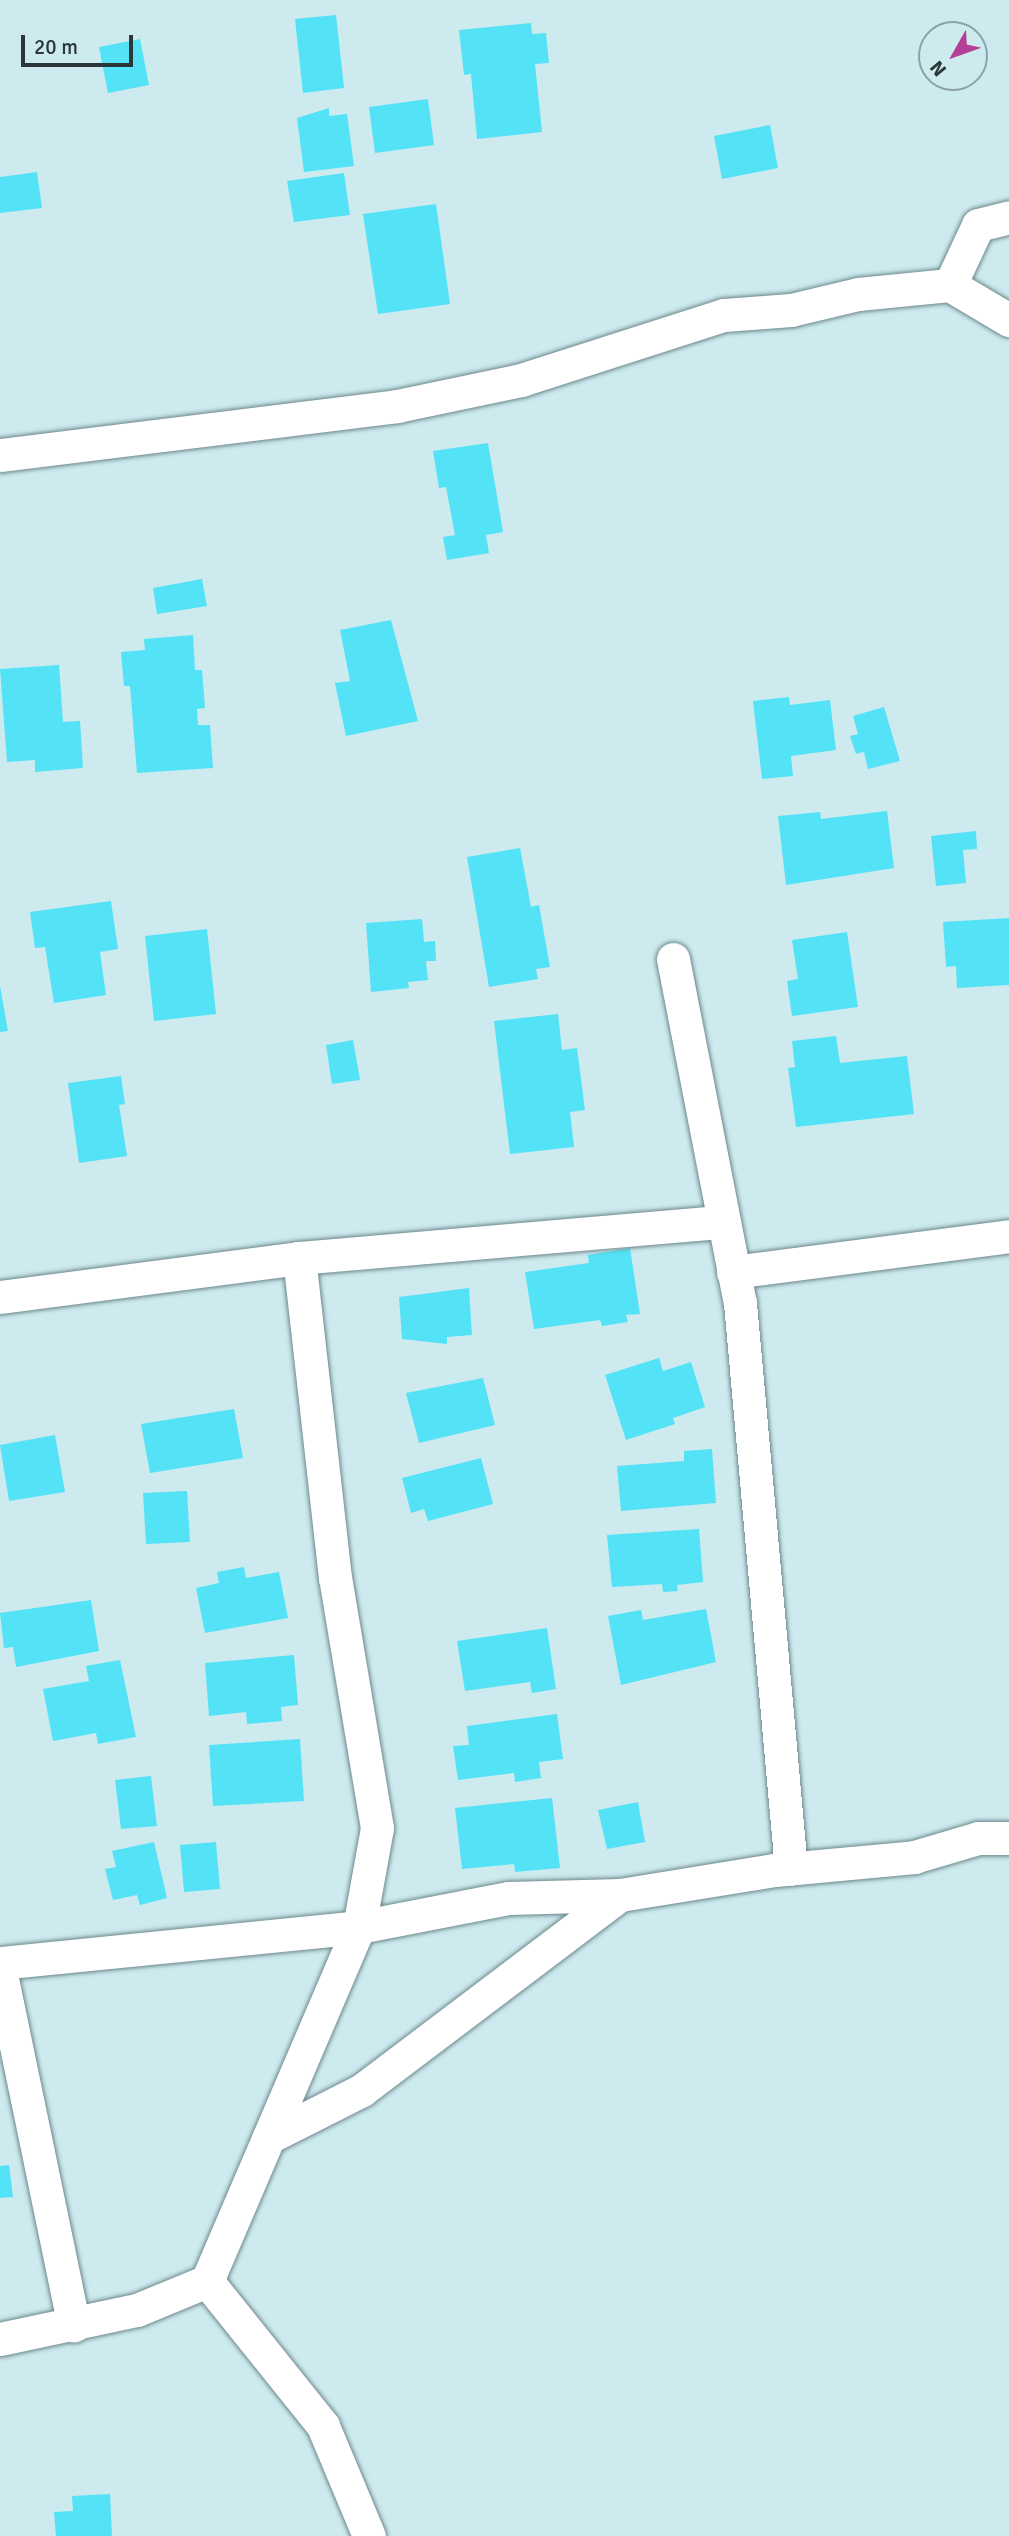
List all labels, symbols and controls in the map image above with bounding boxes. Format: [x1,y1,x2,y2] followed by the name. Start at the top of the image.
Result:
[24,21,136,65] scale bar
[918,21,988,91] north arrow
[34,34,78,60] text: 20 m
[925,55,952,81] text: N

